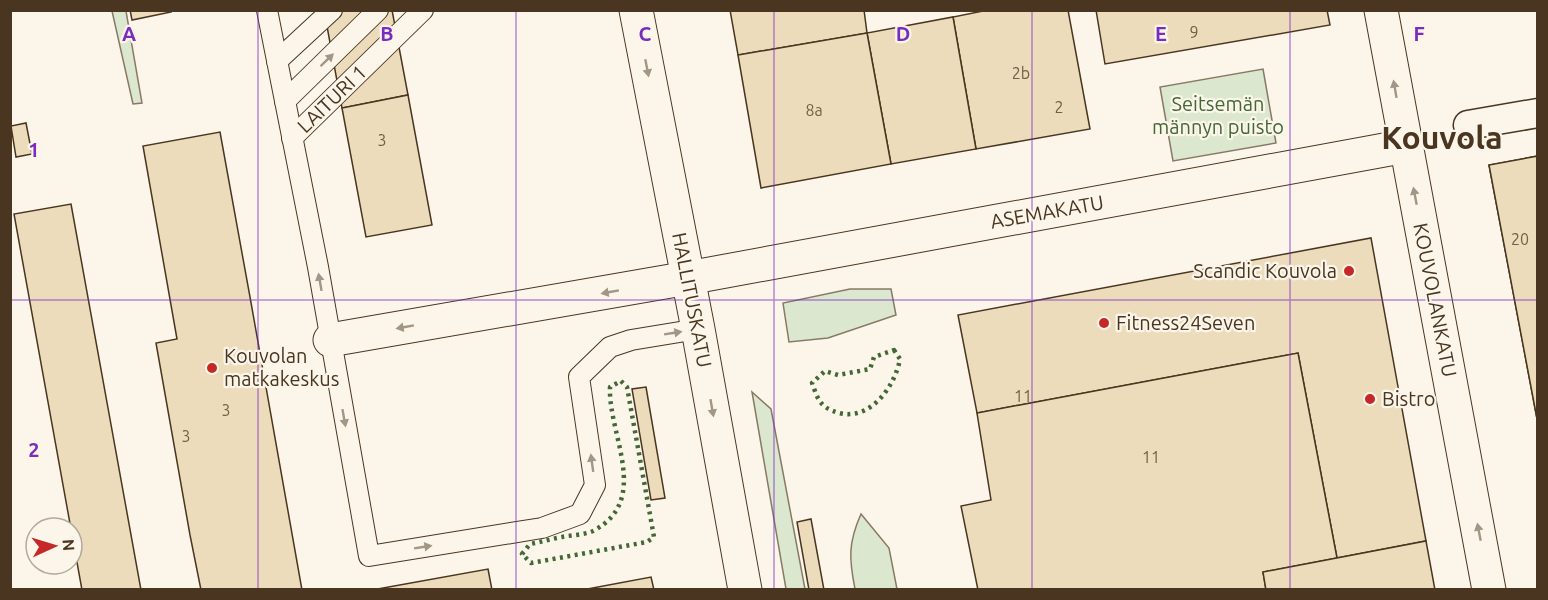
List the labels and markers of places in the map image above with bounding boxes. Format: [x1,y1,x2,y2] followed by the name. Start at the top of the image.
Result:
[1193,259,1337,282] place label: Scandic Kouvola
[1342,264,1356,278] marker: Scandic Kouvola
[1116,311,1255,334] place label: Fitness24Seven
[1097,316,1111,330] marker: Fitness24Seven
[224,344,339,390] place label: Kouvolan matkakeskus
[205,361,219,375] marker: Kouvolan matkakeskus
[1382,387,1435,410] place label: Bistro
[1363,392,1377,406] marker: Bistro

